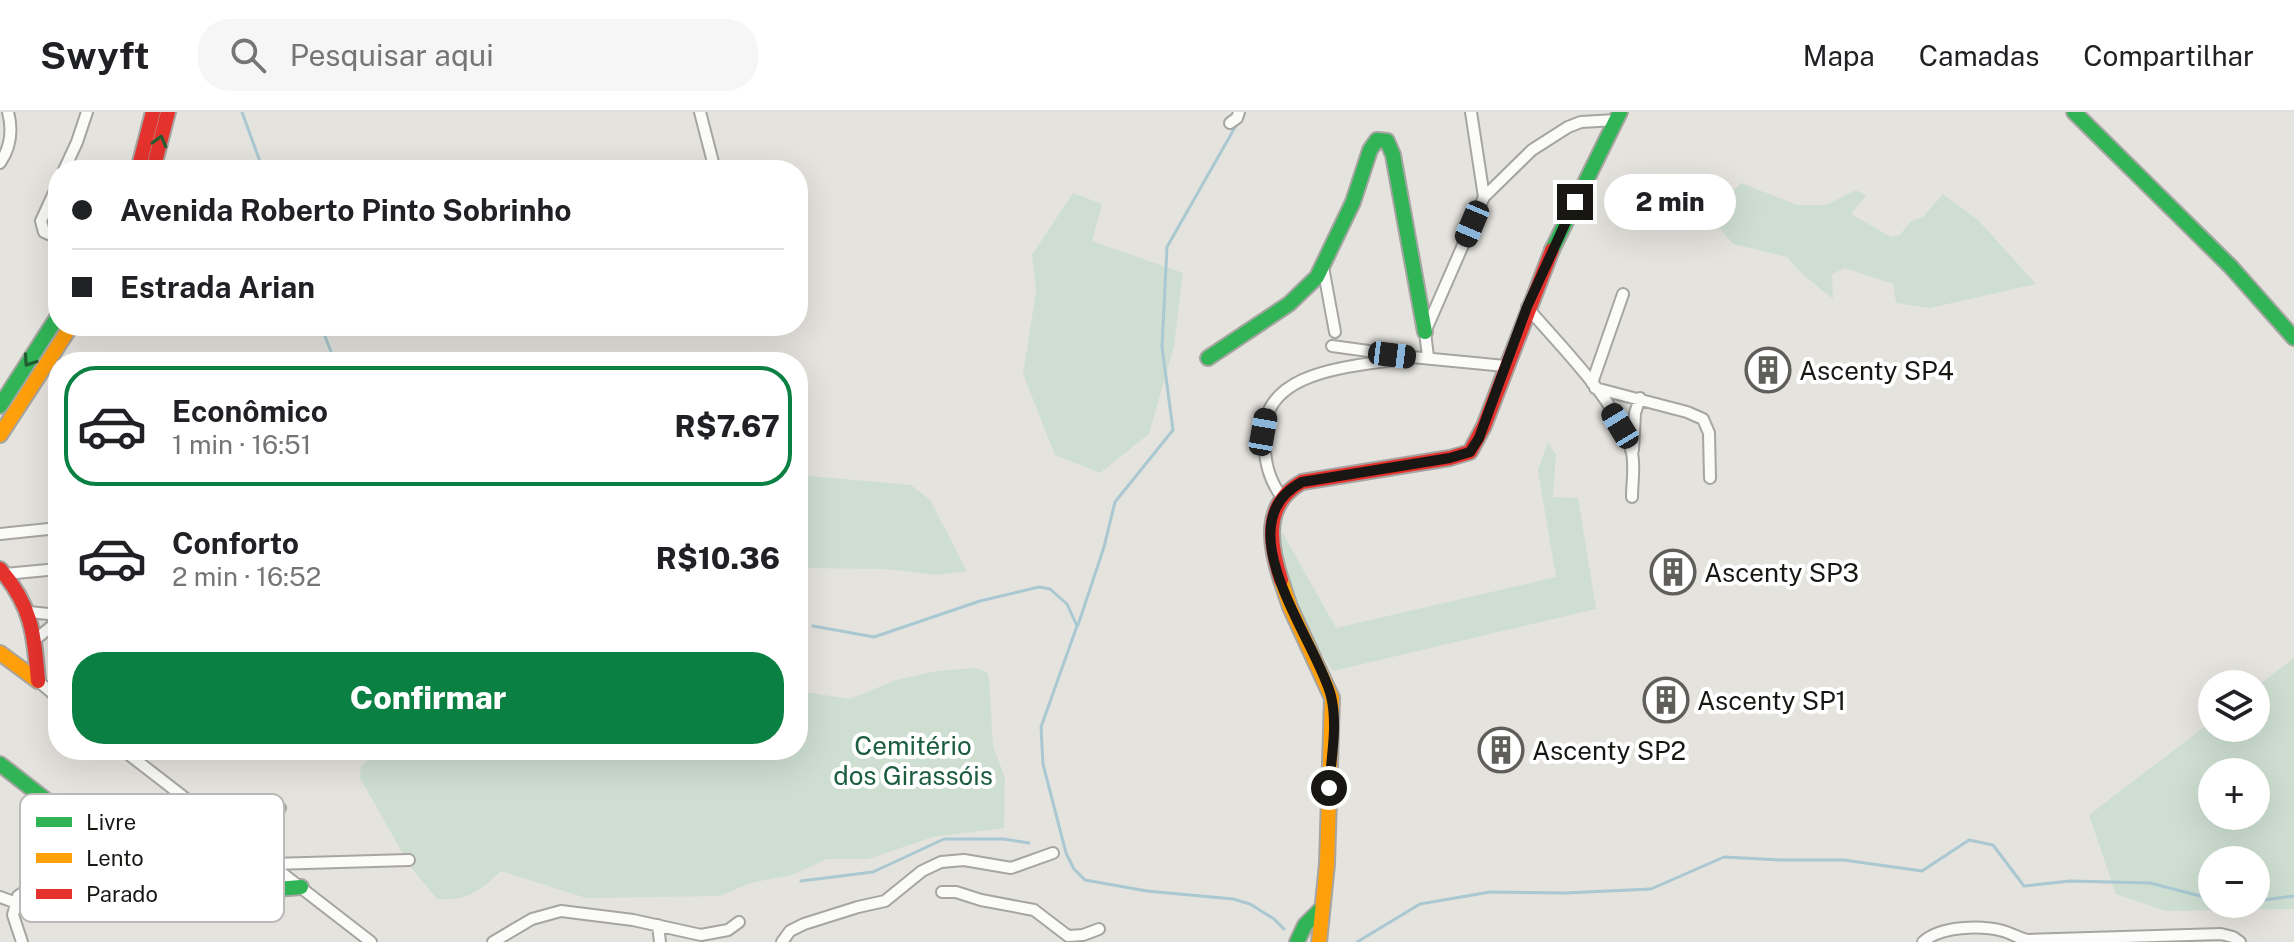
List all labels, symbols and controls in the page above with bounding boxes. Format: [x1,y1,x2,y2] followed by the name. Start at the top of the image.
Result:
[198,19,758,91] search box
[40,33,150,78] text: Swyft
[226,33,270,77] icon: search
[290,37,494,73] text: Pesquisar aqui
[1803,39,1875,72] text: Mapa
[1919,39,2039,72] text: Camadas
[2083,39,2254,72] text: Compartilhar
[151,135,168,148] one-way arrow
[1603,174,1735,230] callout: 2 min
[1557,184,1593,220] route end
[1635,186,1705,217] text: 2 min
[120,192,572,228] text: Avenida Roberto Pinto Sobrinho
[1452,197,1492,251] car
[120,269,315,305] text: Estrada Arian
[1367,340,1417,370] car
[1744,346,1792,394] building icon: Ascenty SP4
[24,352,39,367] one-way arrow
[1799,355,1954,386] place label: Ascenty SP4
[76,390,148,462] icon: car
[172,393,328,429] text: Econômico
[1597,399,1643,453] car
[1247,406,1279,458] car
[675,408,780,444] text: R$7.67
[172,429,311,460] text: 1 min · 16:51
[76,522,148,594] icon: car
[172,525,299,561] text: Conforto
[656,540,780,576] text: R$10.36
[1649,548,1697,596] building icon: Ascenty SP3
[1704,557,1859,588] place label: Ascenty SP3
[172,561,321,592] text: 2 min · 16:52
[72,652,784,744] button: Confirmar
[2198,670,2270,918] map controls
[2198,670,2270,742] button: layers
[1642,676,1690,724] building icon: Ascenty SP1
[1697,685,1846,716] place label: Ascenty SP1
[1477,726,1525,774] building icon: Ascenty SP2
[833,730,993,791] park label: Cemitério dos Girassóis
[1532,735,1686,766] place label: Ascenty SP2
[2198,758,2270,830] button: +
[1311,770,1347,806] route start
[20,794,284,922] legend
[86,809,136,835] text: Livre
[86,845,144,871] text: Lento
[2198,846,2270,918] button: −
[86,881,158,907] text: Parado

